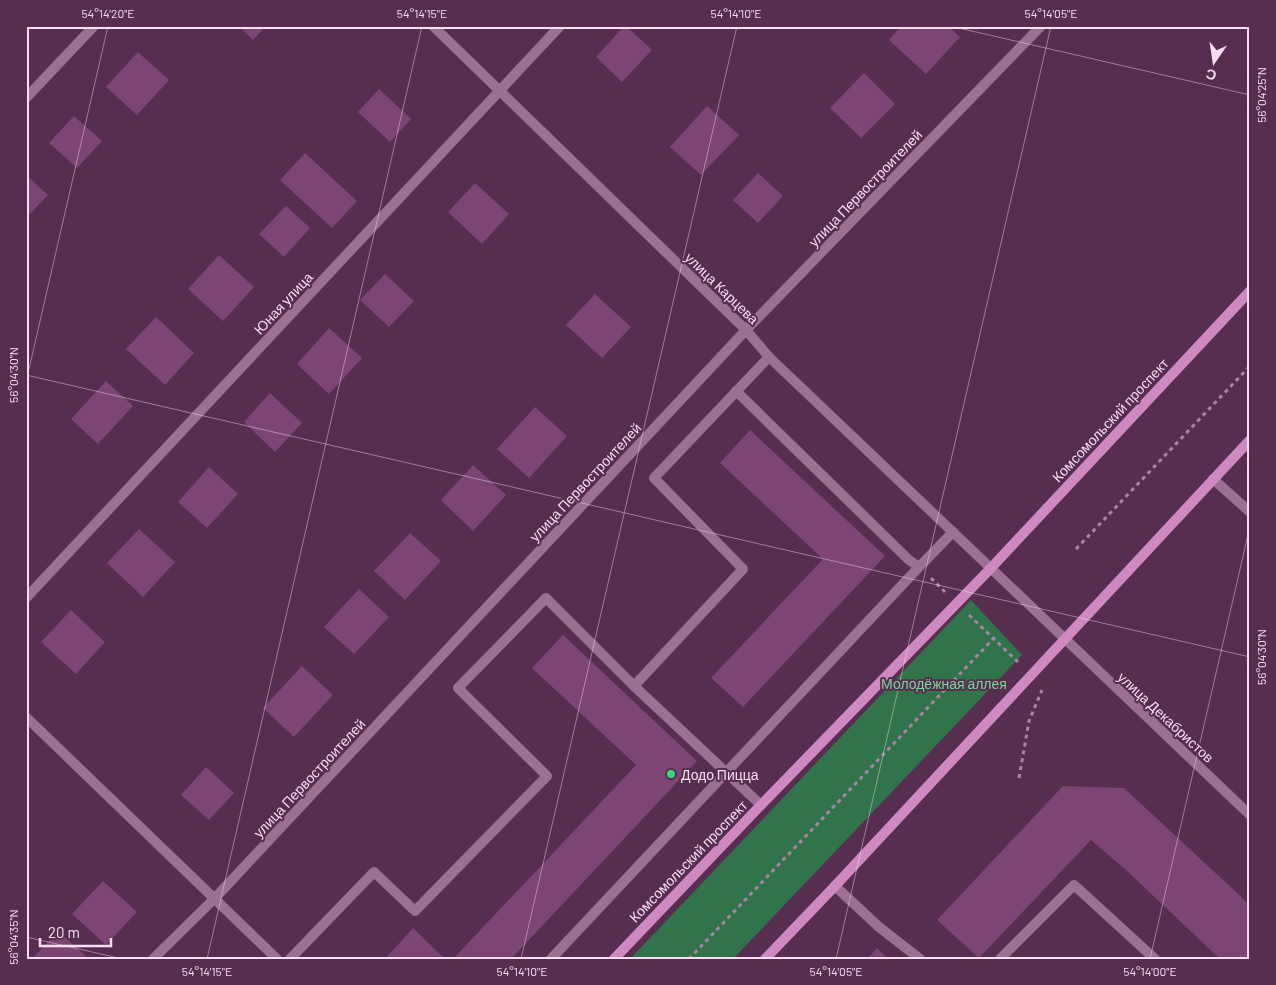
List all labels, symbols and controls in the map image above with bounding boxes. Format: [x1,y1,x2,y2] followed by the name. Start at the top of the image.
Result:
[81,6,135,20] text: 54°14'20"E
[397,6,447,20] text: 54°14'15"E
[711,6,761,20] text: 54°14'10"E
[1025,6,1077,20] text: 54°14'05"E
[1188,38,1238,88] north arrow
[1204,66,1218,85] text: С
[1254,67,1268,123] text: 56°04'25"N
[805,126,925,250] street label: улица Первостроителей
[682,249,762,328] street label: улица Карцева
[250,268,316,338] street label: Юная улица
[6,347,20,403] text: 56°04'30"N
[1048,354,1172,485] street label: Комсомольский проспект
[526,419,644,545] street label: улица Первостроителей
[1254,629,1268,685] text: 56°04'30"N
[1115,668,1217,766] street label: улица Декабристов
[881,675,1007,692] park label: Молодёжная аллея
[250,715,368,841] street label: улица Первостроителей
[681,766,759,783] place label: Додо Пицца
[665,768,677,780] marker: Додо Пицца
[625,796,751,925] street label: Комсомольский проспект
[6,909,20,965] text: 56°04'35"N
[40,915,111,947] scale bar
[48,923,80,941] text: 20 m
[182,964,232,978] text: 54°14'15"E
[497,964,547,978] text: 54°14'10"E
[810,964,862,978] text: 54°14'05"E
[1123,964,1177,978] text: 54°14'00"E

